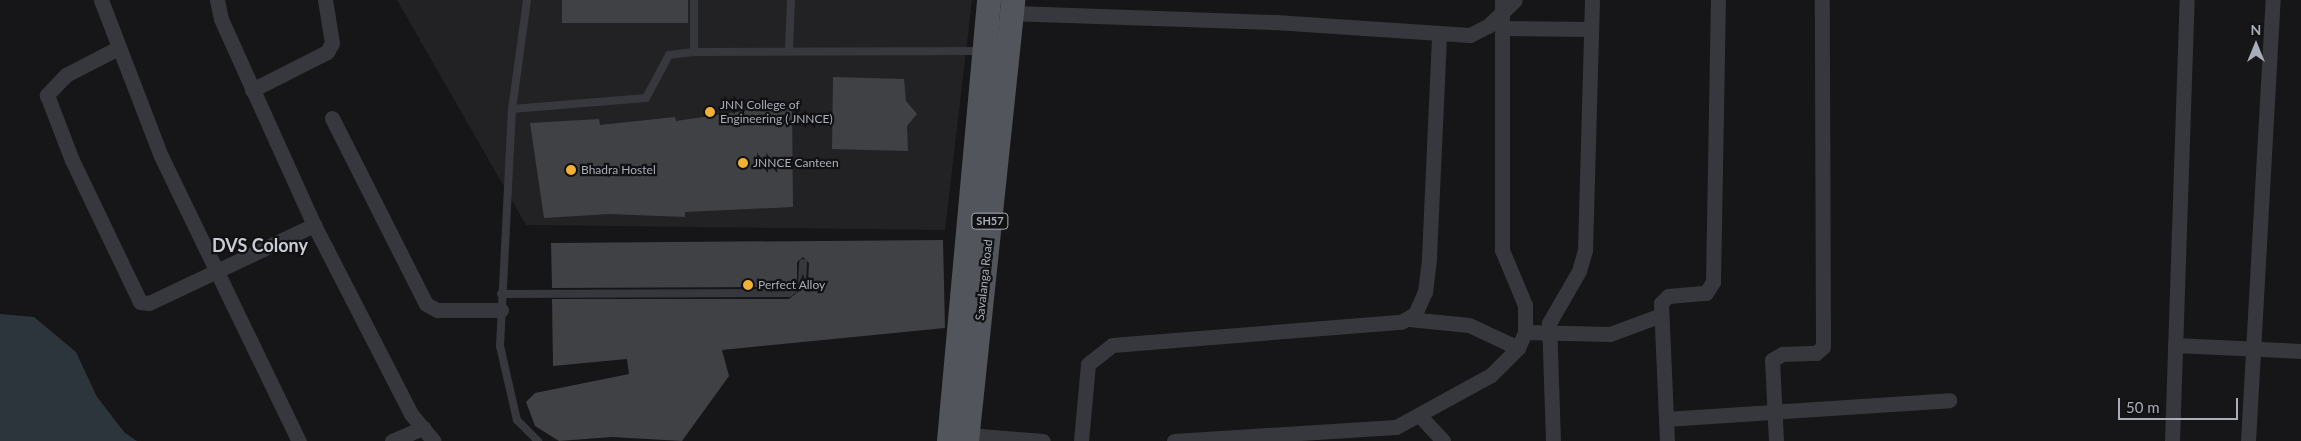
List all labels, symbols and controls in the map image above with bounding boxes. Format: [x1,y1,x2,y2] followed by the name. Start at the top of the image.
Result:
[2231,20,2281,70] north arrow
[2251,21,2261,38] text: N
[720,98,833,126] place label: JNN College of Engineering ( JNNCE)
[704,106,716,118] marker: JNN College of Engineering ( JNNCE)
[753,156,839,170] place label: JNNCE Canteen
[737,157,749,169] marker: JNNCE Canteen
[581,163,656,177] place label: Bhadra Hostel
[565,164,577,176] marker: Bhadra Hostel
[971,212,1009,230] road number: SH57
[212,234,308,256] district label: DVS Colony
[973,239,995,321] street label: Savalanga Road
[758,278,826,292] place label: Perfect Alloy
[742,279,754,291] marker: Perfect Alloy
[2121,388,2241,420] scale bar
[2126,398,2160,416] text: 50 m

